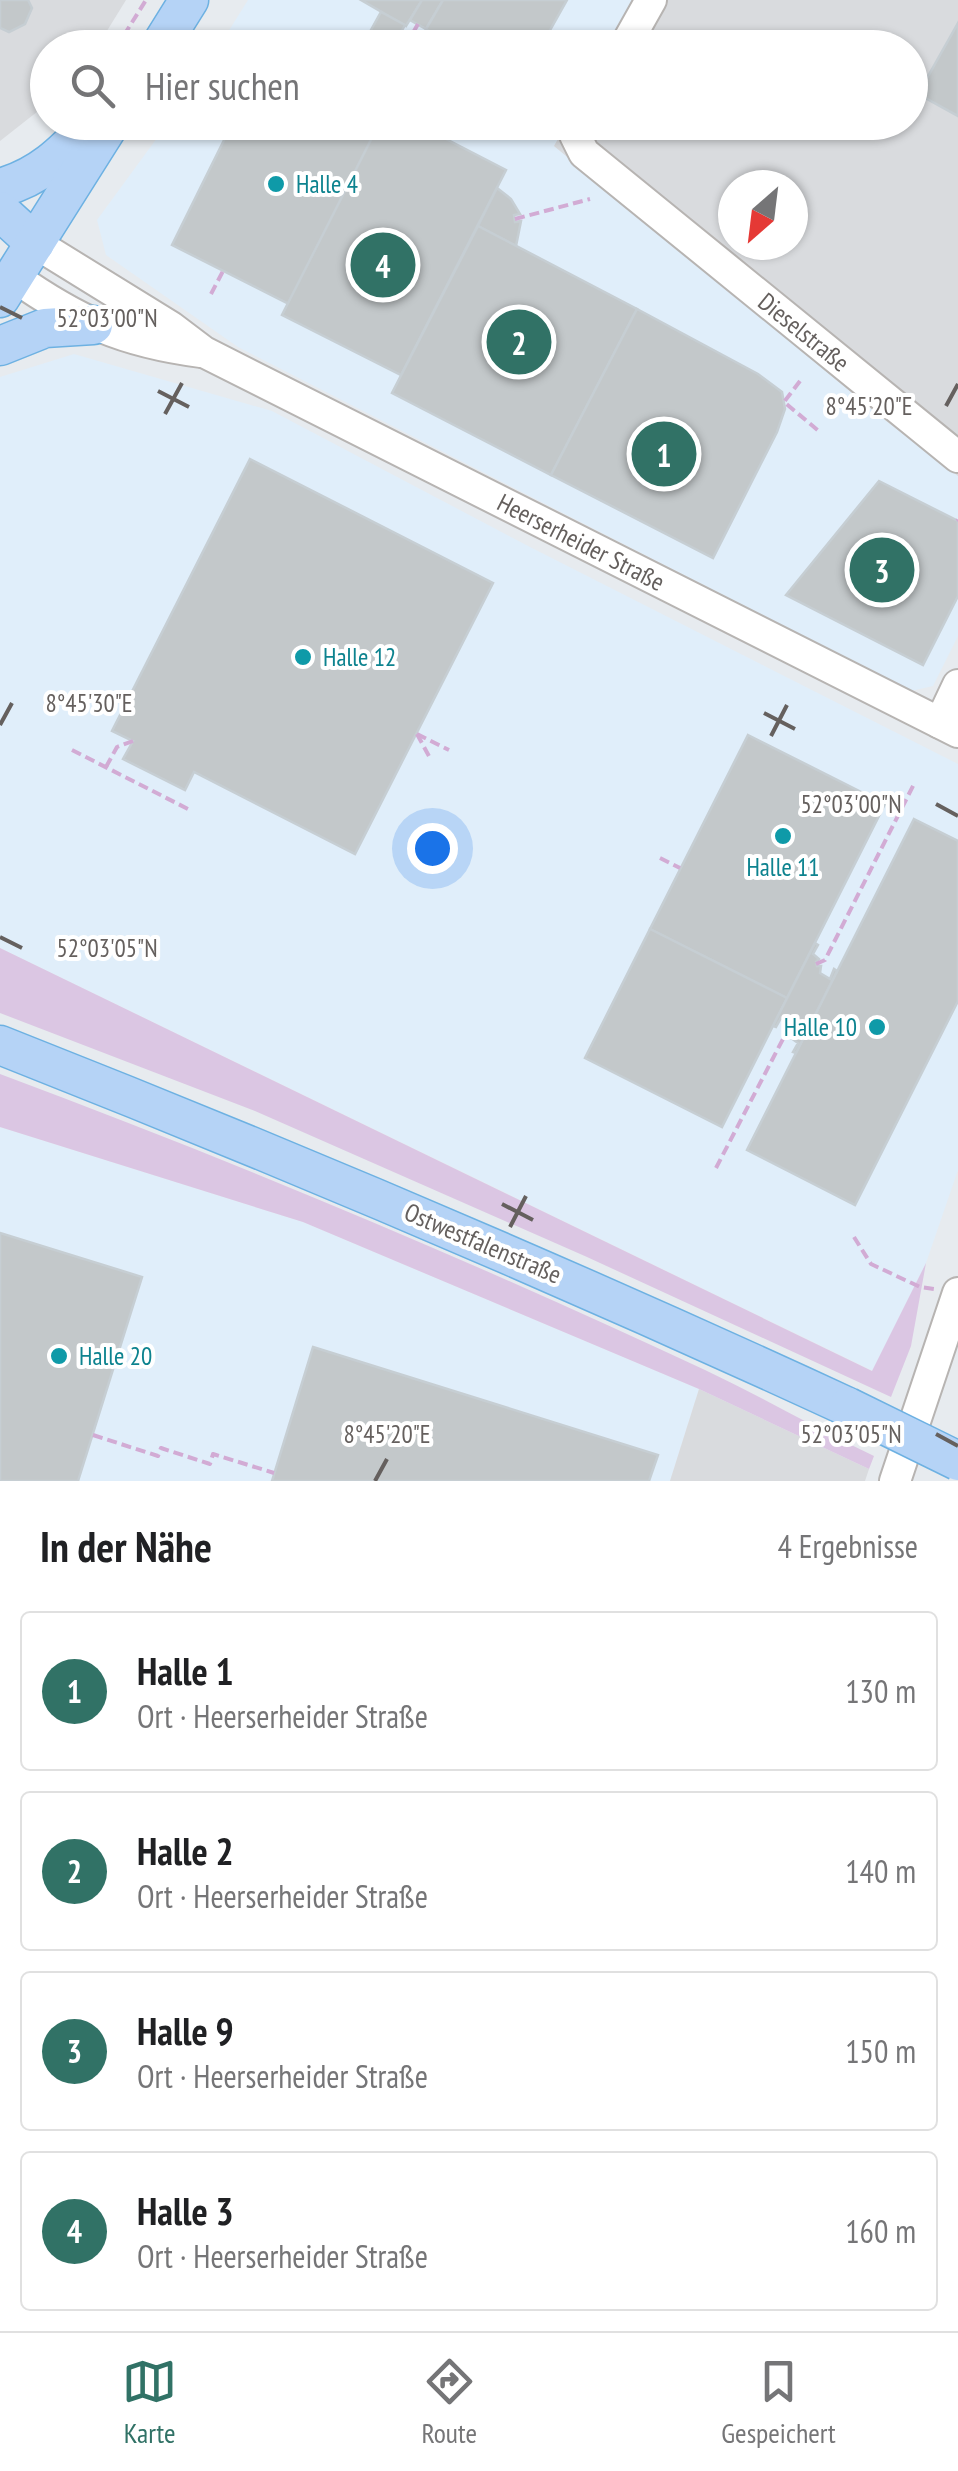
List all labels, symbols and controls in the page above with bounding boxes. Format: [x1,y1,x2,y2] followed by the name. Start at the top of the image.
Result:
[30,30,928,140] search box
[65,58,120,113] icon: search
[145,61,300,110] text: Hier suchen
[296,168,358,200] place label: Halle 4
[718,170,808,260] north arrow
[265,173,287,195] marker: Halle 4
[350,228,416,302] pin: 4
[752,286,856,378] street label: Dieselstraße
[56,302,158,334] text: 52°03'00"N
[486,304,552,380] pin: 2
[825,390,913,422] text: 8°45'20"E
[632,416,696,492] pin: 1
[492,486,670,598] street label: Heerserheider Straße
[850,532,914,608] pin: 3
[323,641,396,673] place label: Halle 12
[292,646,314,668] marker: Halle 12
[45,687,133,719] text: 8°45'30"E
[800,788,902,820] text: 52°03'00"N
[407,823,458,874] your location
[772,825,794,847] marker: Halle 11
[746,851,820,883] place label: Halle 11
[56,932,158,964] text: 52°03'05"N
[784,1011,857,1043] place label: Halle 10
[866,1016,888,1038] marker: Halle 10
[400,1196,566,1290] street label: Ostwestfalenstraße
[79,1340,152,1372] place label: Halle 20
[48,1345,70,1367] marker: Halle 20
[343,1418,431,1450] text: 8°45'20"E
[800,1418,902,1450] text: 52°03'05"N
[40,1519,212,1574] text: In der Nähe
[778,1525,918,1567] text: 4 Ergebnisse
[137,1646,234,1695] text: Halle 1
[67,1670,82,1712] text: 1
[845,1670,916,1712] text: 130 m
[137,1695,428,1737] text: Ort · Heerserheider Straße
[137,1826,234,1875] text: Halle 2
[67,1850,82,1892] text: 2
[845,1850,916,1892] text: 140 m
[137,1875,428,1917] text: Ort · Heerserheider Straße
[137,2006,234,2055] text: Halle 9
[67,2030,82,2072] text: 3
[845,2030,916,2072] text: 150 m
[137,2055,428,2097] text: Ort · Heerserheider Straße
[137,2186,234,2235] text: Halle 3
[67,2210,82,2252] text: 4
[845,2210,916,2252] text: 160 m
[137,2235,428,2277] text: Ort · Heerserheider Straße
[122,2354,177,2451] tab: Karte
[421,2354,477,2451] tab: Route
[721,2354,836,2451] tab: Gespeichert

